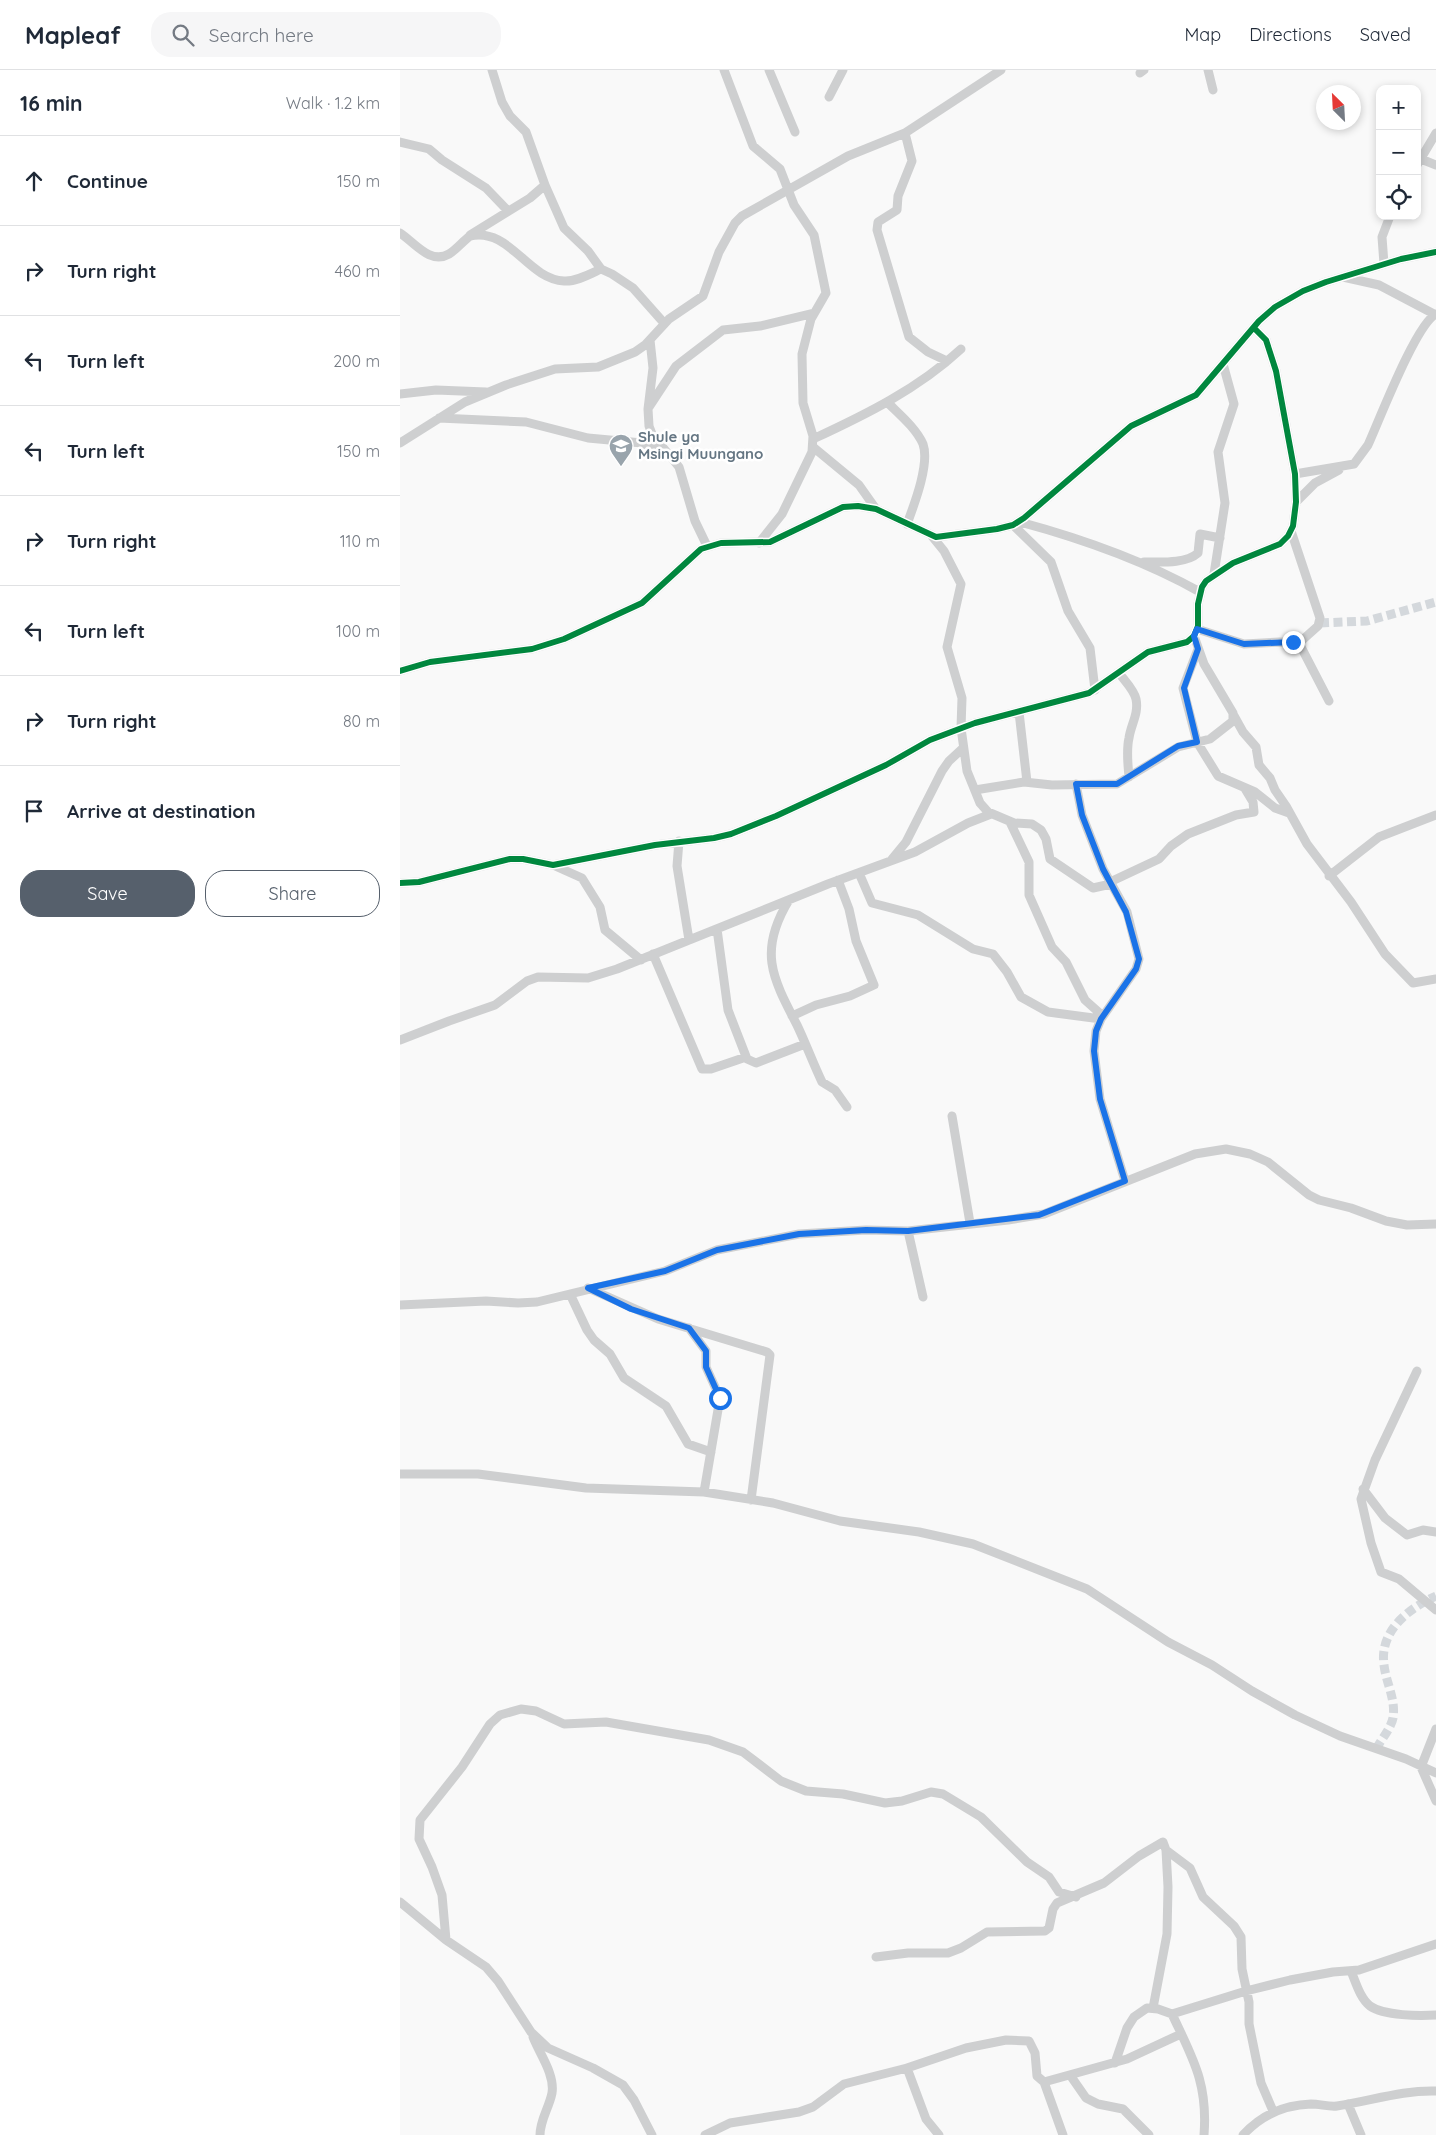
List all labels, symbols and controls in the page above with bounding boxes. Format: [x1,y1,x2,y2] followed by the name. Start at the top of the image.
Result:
[151,12,501,57] search box
[25,20,121,50] text: Mapleaf
[169,21,197,49] icon: search
[209,23,314,47] text: Search here
[1184,23,1221,46] text: Map
[1249,23,1332,46] text: Directions
[1360,23,1411,46] text: Saved
[1316,85,1361,130] north arrow
[1376,85,1421,220] map controls
[1376,85,1421,130] button: +
[20,90,83,116] text: 16 min
[286,93,380,113] text: Walk · 1.2 km
[1376,130,1421,175] button: −
[20,167,48,195] icon: ahead
[67,169,148,193] text: Continue
[337,171,380,191] text: 150 m
[1376,175,1421,220] button: locate
[20,257,48,285] icon: right
[67,259,156,283] text: Turn right
[334,261,380,281] text: 460 m
[20,347,48,375] icon: left
[67,349,145,373] text: Turn left
[333,351,380,371] text: 200 m
[638,427,763,463] place label: Shule ya Msingi Muungano
[608,433,634,467] school or university icon: Shule ya Msingi Muungano
[20,437,48,465] icon: left
[67,439,145,463] text: Turn left
[337,441,380,461] text: 150 m
[20,527,48,555] icon: right
[67,529,156,553] text: Turn right
[340,531,380,551] text: 110 m
[20,617,48,645] icon: left
[67,619,145,643] text: Turn left
[336,621,380,641] text: 100 m
[1282,631,1305,654] route end
[20,707,48,735] icon: right
[67,709,156,733] text: Turn right
[343,711,380,731] text: 80 m
[20,797,48,825] icon: arrive
[67,799,256,823] text: Arrive at destination
[20,870,195,917] button: Save
[205,870,380,917] button: Share
[709,1387,732,1410] route start

